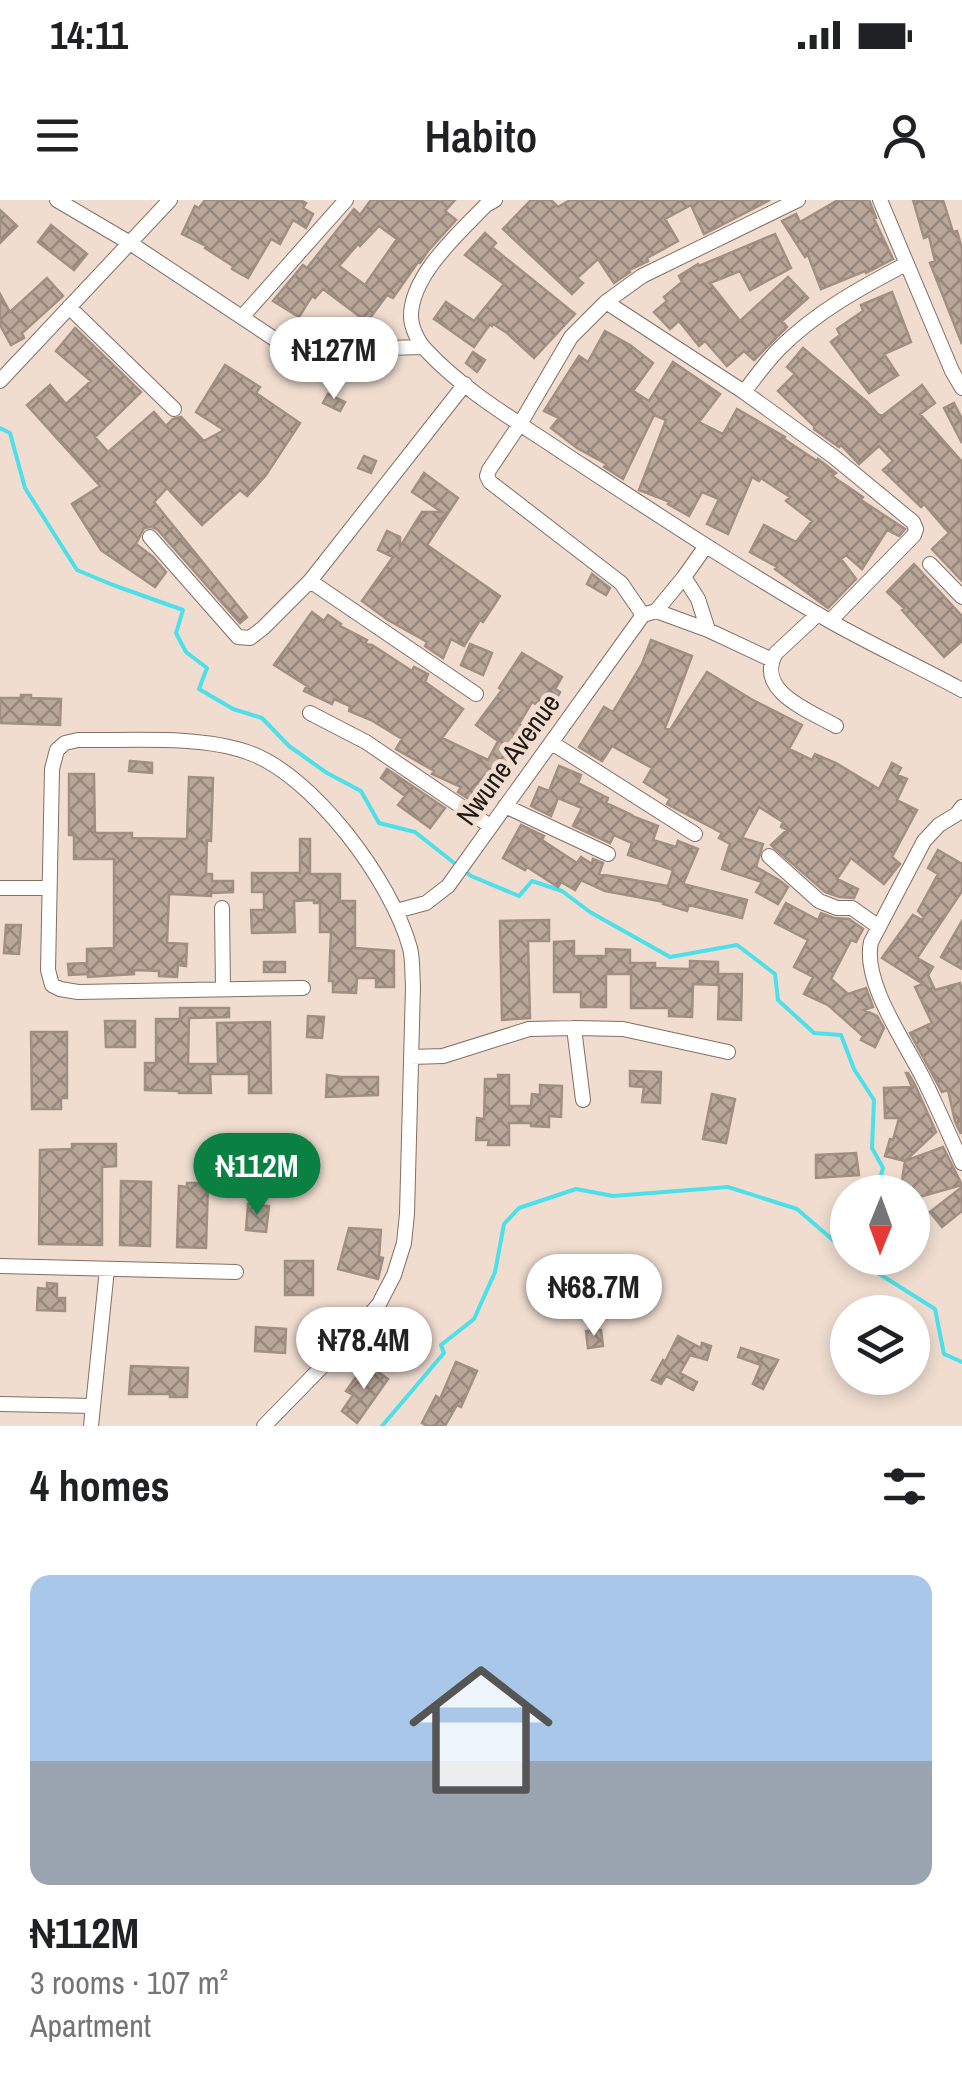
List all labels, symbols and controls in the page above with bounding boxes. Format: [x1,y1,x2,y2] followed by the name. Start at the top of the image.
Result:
[50,10,128,61] text: 14:11
[425,105,537,166] text: Habito
[30,108,85,163] icon: menu
[877,108,932,163] icon: person
[264,317,404,402] pin: ₦127M
[292,328,376,371] text: ₦127M
[447,686,569,832] street label: Nwune Avenue
[187,1133,327,1218] pin: ₦112M
[215,1144,299,1187] text: ₦112M
[830,1175,930,1275] north arrow
[830,1175,930,1395] map controls
[513,1254,675,1339] pin: ₦68.7M
[548,1265,640,1308] text: ₦68.7M
[830,1295,930,1395] button: layers
[283,1307,445,1392] pin: ₦78.4M
[318,1318,410,1361] text: ₦78.4M
[30,1458,170,1514] text: 4 homes
[877,1459,932,1514] icon: filters
[391,1640,571,1820] icon: home
[30,1905,139,1961] text: ₦112M
[30,1961,228,2004] text: 3 rooms · 107 m²
[30,2004,151,2047] text: Apartment

